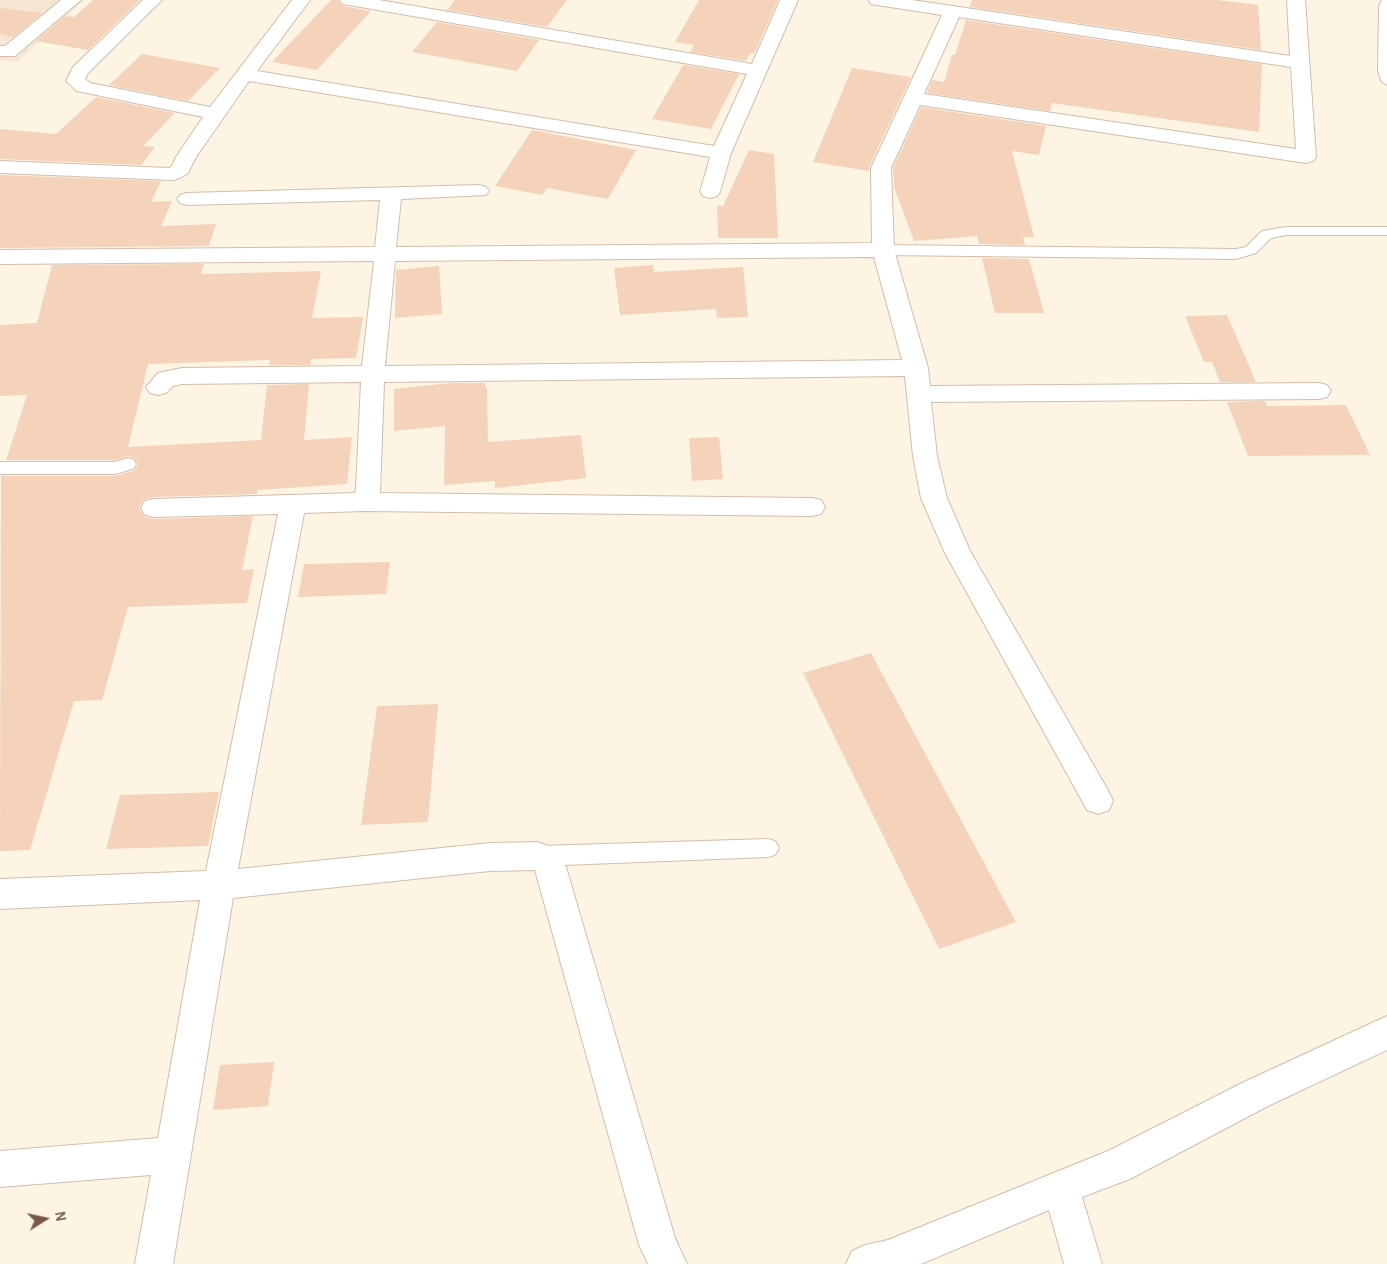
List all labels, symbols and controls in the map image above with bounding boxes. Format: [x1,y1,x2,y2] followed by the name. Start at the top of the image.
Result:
[20,1194,70,1244] north arrow
[52,1210,68,1222] text: N

